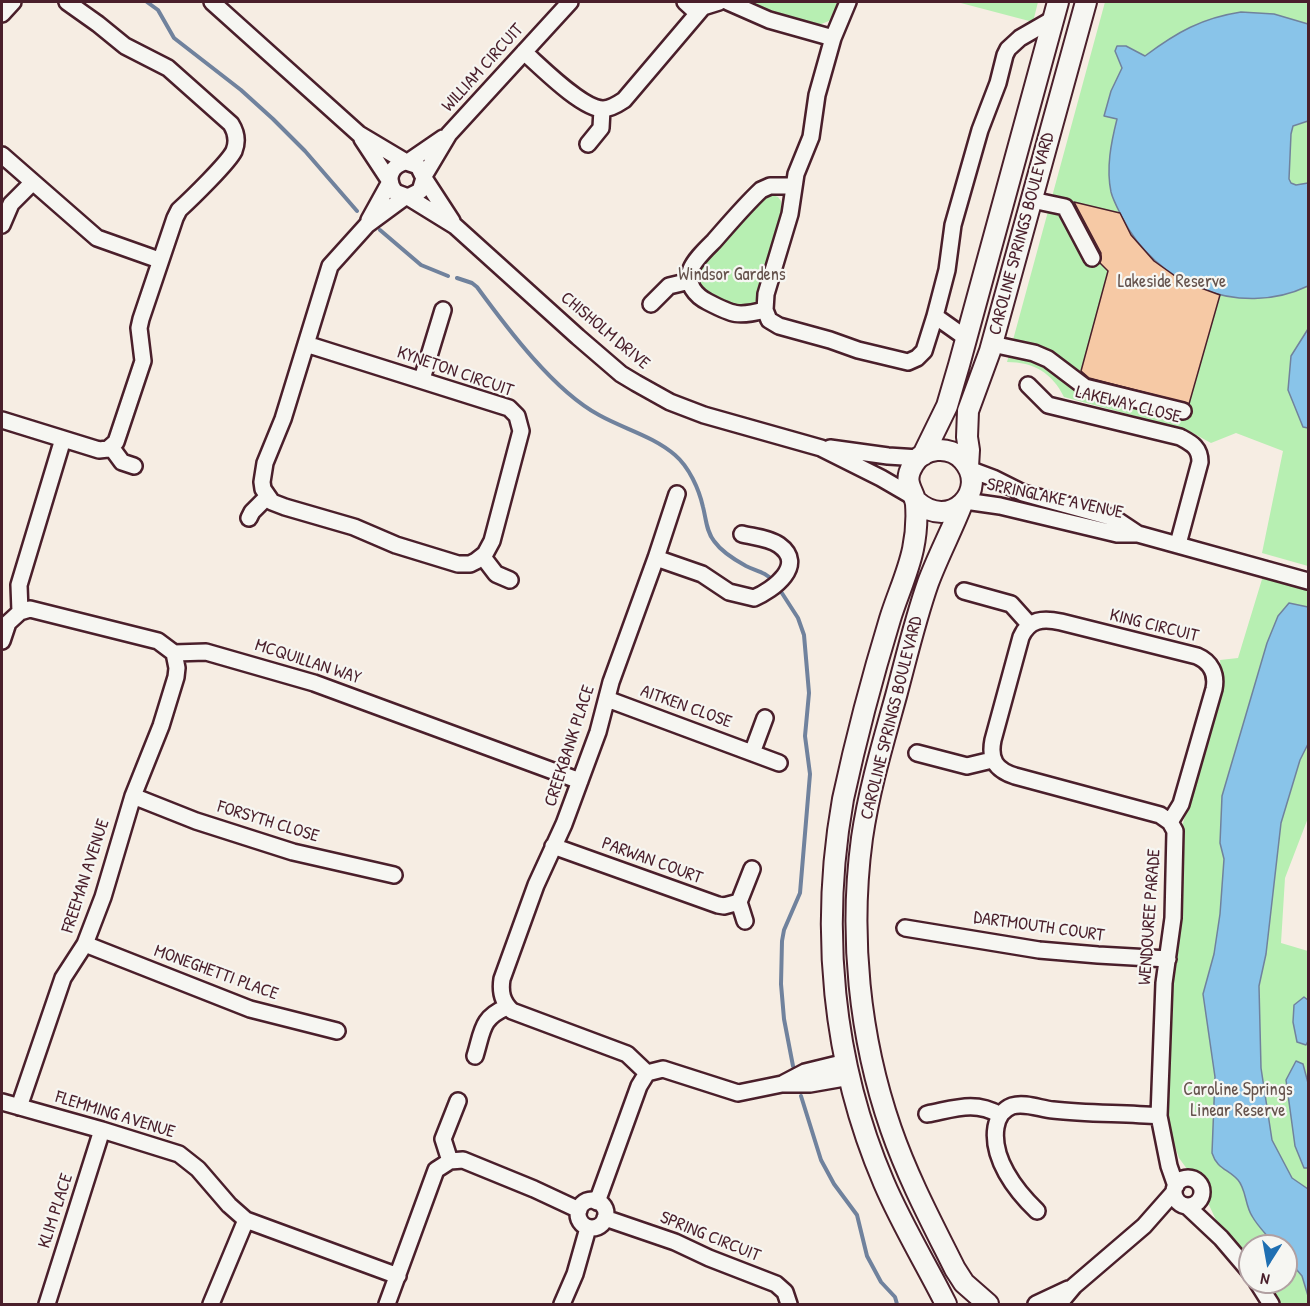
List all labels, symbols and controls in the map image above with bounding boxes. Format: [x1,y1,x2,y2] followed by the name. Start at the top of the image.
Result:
[438,19,528,117] street label: WILLIAM CIRCUIT
[985,130,1059,338] street label: CAROLINE SPRINGS BOULEVARD
[678,264,786,286] park label: Windsor Gardens
[1118,271,1226,293] park label: Lakeside Reserve
[556,287,654,375] street label: CHISHOLM DRIVE
[394,342,516,402] street label: KYNETON CIRCUIT
[1073,382,1183,428] street label: LAKEWAY CLOSE
[985,474,1125,524] street label: SPRINGLAKE AVENUE
[1107,605,1201,647] street label: KING CIRCUIT
[856,614,928,822] street label: CAROLINE SPRINGS BOULEVARD
[252,635,364,689] street label: MCQUILLAN WAY
[638,681,734,733] street label: AITKEN CLOSE
[540,683,600,809] street label: CREEKBANK PLACE
[215,796,321,848] street label: FORSYTH CLOSE
[57,816,115,936] street label: FREEMAN AVENUE
[599,833,705,889] street label: PARWAN COURT
[1134,848,1166,986] street label: WENDOUREE PARADE
[972,907,1106,947] street label: DARTMOUTH COURT
[151,941,281,1005] street label: MONEGHETTI PLACE
[1183,1079,1293,1122] park label: Caroline Springs Linear Reserve
[53,1087,177,1143] street label: FLEMMING AVENUE
[34,1171,78,1251] street label: KLIM PLACE
[657,1207,763,1267] street label: SPRING CIRCUIT
[1238,1234,1298,1294] north arrow
[1259,1268,1271,1291] text: N

